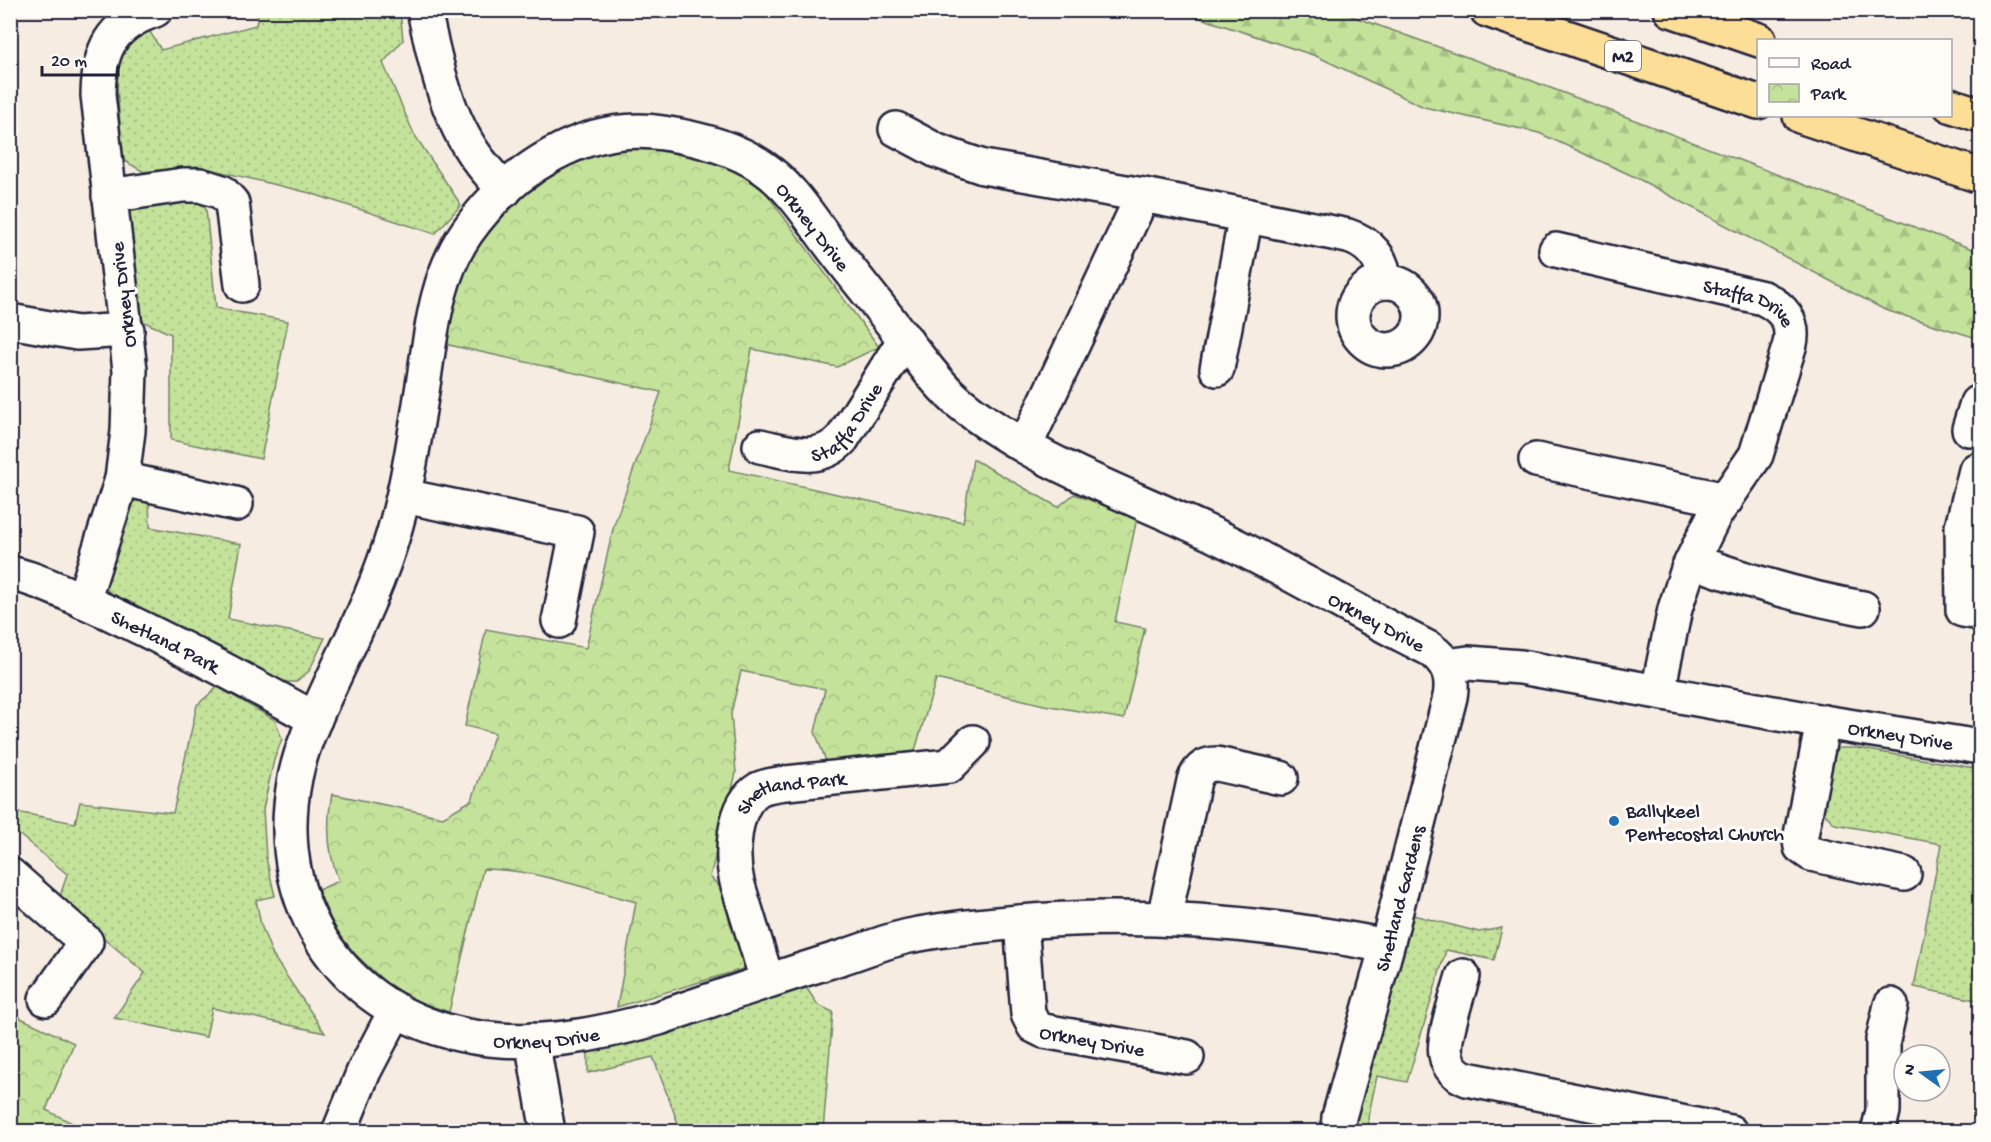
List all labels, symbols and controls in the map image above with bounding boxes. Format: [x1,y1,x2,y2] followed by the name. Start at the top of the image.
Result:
[42,39,118,77] scale bar
[1757,39,1952,117] legend
[1605,41,1641,71] road number: M2
[51,52,87,73] text: 20 m
[1811,55,1852,76] text: Road
[1810,85,1847,106] text: Park
[770,179,853,278] street label: Orkney Drive
[108,240,143,349] street label: Orkney Drive
[1701,277,1798,332] street label: Staffa Drive
[810,379,890,469] street label: Staffa Drive
[1323,589,1428,659] street label: Orkney Drive
[106,607,224,681] street label: Shetland Park
[1846,718,1955,758] street label: Orkney Drive
[733,769,849,819] street label: Shetland Park
[1625,802,1784,848] place label: Ballykeel Pentecostal Church
[1607,814,1621,828] marker: Ballykeel Pentecostal Church
[1372,823,1432,975] street label: Shetland Gardens
[1037,1022,1147,1064] street label: Orkney Drive
[492,1024,602,1056] street label: Orkney Drive
[1892,1043,1952,1103] north arrow
[1900,1062,1922,1078] text: N

